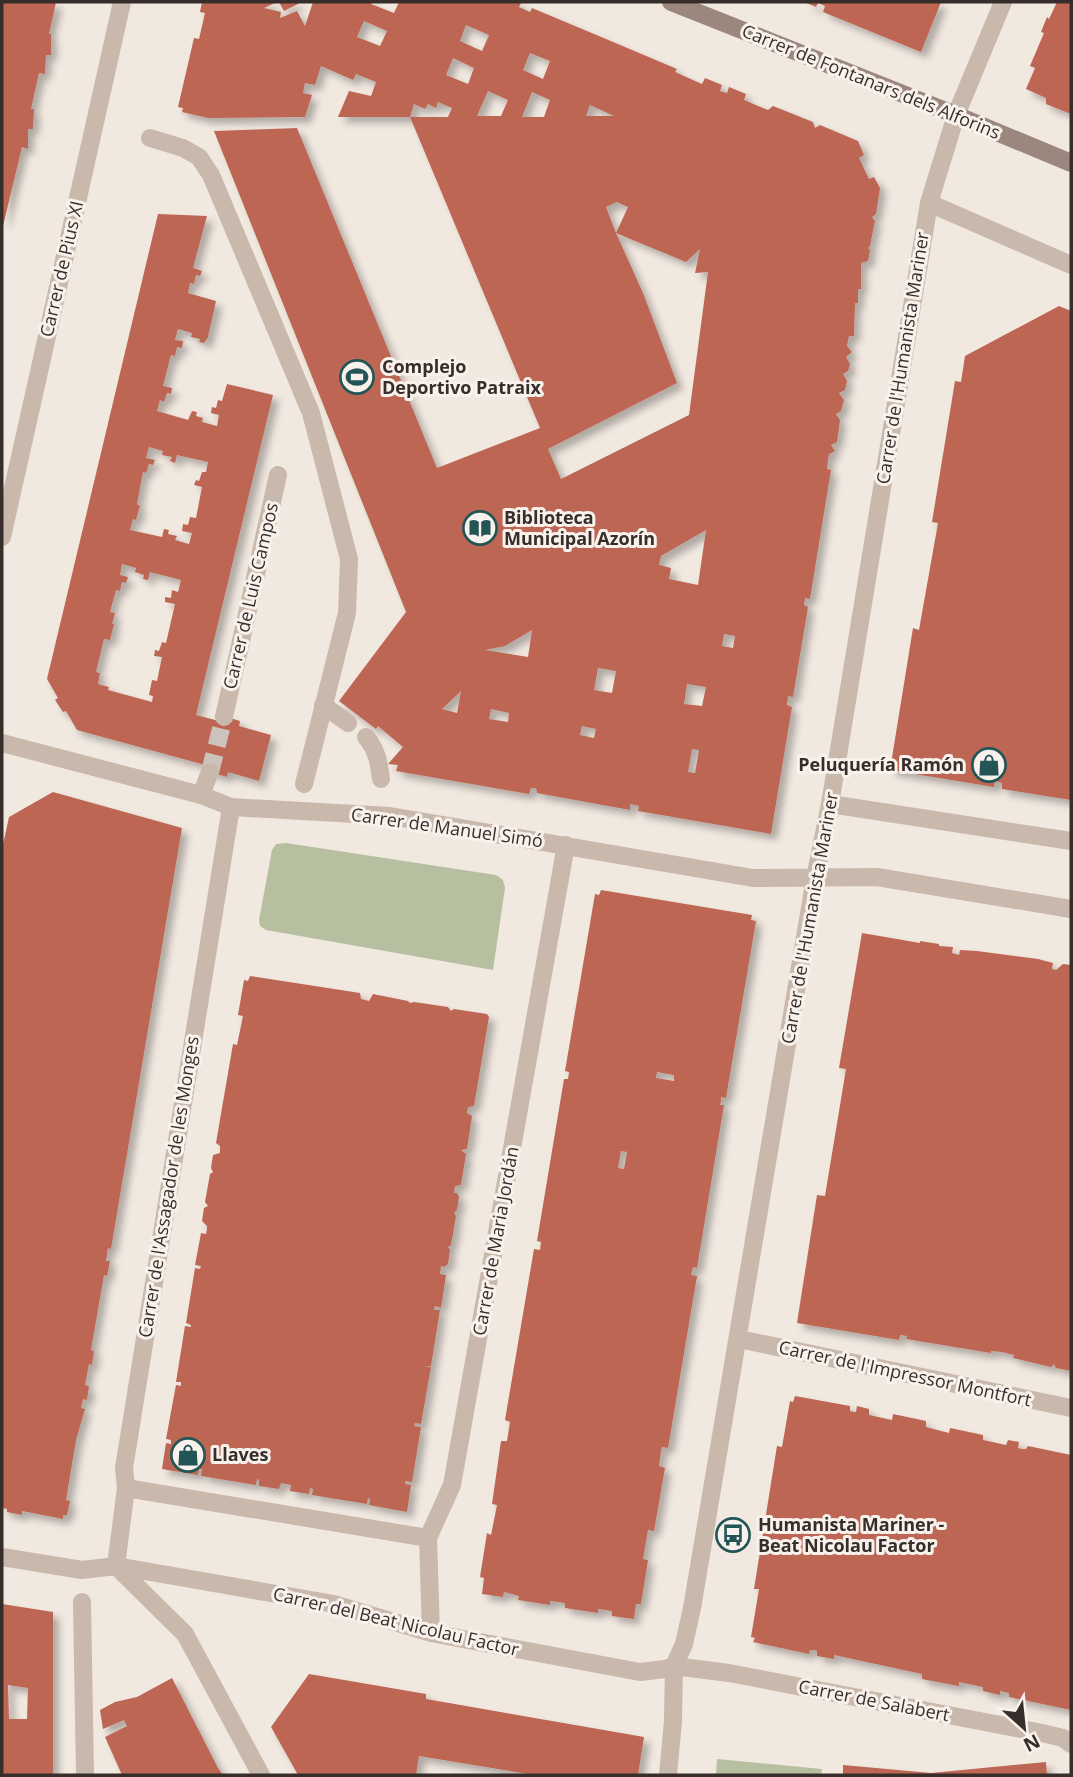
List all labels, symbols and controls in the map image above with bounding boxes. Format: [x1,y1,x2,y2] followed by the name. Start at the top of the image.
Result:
[739,18,1004,144] street label: Carrer de Fontanars dels Alforins
[34,198,88,339] street label: Carrer de Pius XI
[870,229,934,486] street label: Carrer de l'Humanista Mariner
[382,354,542,399] place label: Complejo Deportivo Patraix
[338,358,376,396] sports icon: Complejo Deportivo Patraix
[217,500,283,691] street label: Carrer de Luis Campos
[504,505,655,550] place label: Biblioteca Municipal Azorín
[461,509,499,547] library icon: Biblioteca Municipal Azorín
[970,746,1008,784] shop icon: Peluquería Ramón
[798,752,964,776] place label: Peluquería Ramón
[775,789,843,1046] street label: Carrer de l'Humanista Mariner
[350,802,545,852] street label: Carrer de Manuel Simó
[132,1034,204,1339] street label: Carrer de l'Assagador de les Monges
[467,1144,523,1337] street label: Carrer de Maria Jordán
[777,1334,1034,1412] street label: Carrer de l'Impressor Montfort
[169,1436,207,1474] shop icon: Llaves
[212,1442,268,1466] place label: Llaves
[758,1512,945,1557] place label: Humanista Mariner - Beat Nicolau Factor
[714,1516,752,1554] bus stop icon: Humanista Mariner - Beat Nicolau Factor
[271,1581,522,1661] street label: Carrer del Beat Nicolau Factor
[797,1674,952,1726] street label: Carrer de Salabert
[989,1693,1059,1763] north arrow
[1019,1728,1045,1758] text: N

